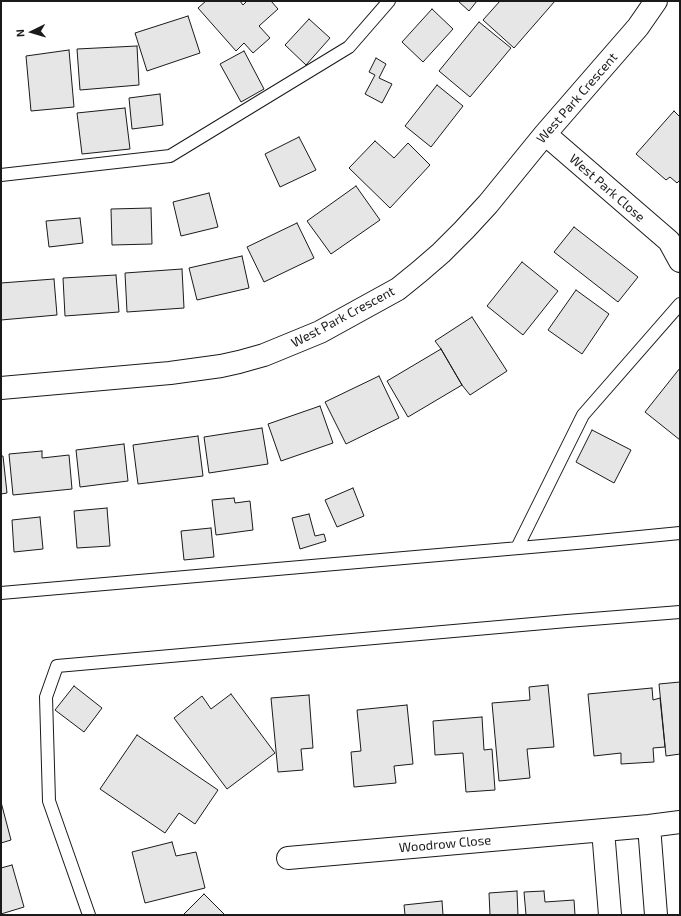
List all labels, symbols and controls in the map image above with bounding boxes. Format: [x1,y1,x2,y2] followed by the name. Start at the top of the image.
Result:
[12,12,52,52] north arrow
[13,29,26,38] text: N
[533,50,621,146] street label: West Park Crescent
[566,151,648,225] street label: West Park Close
[289,283,397,351] street label: West Park Crescent
[398,832,492,856] street label: Woodrow Close

